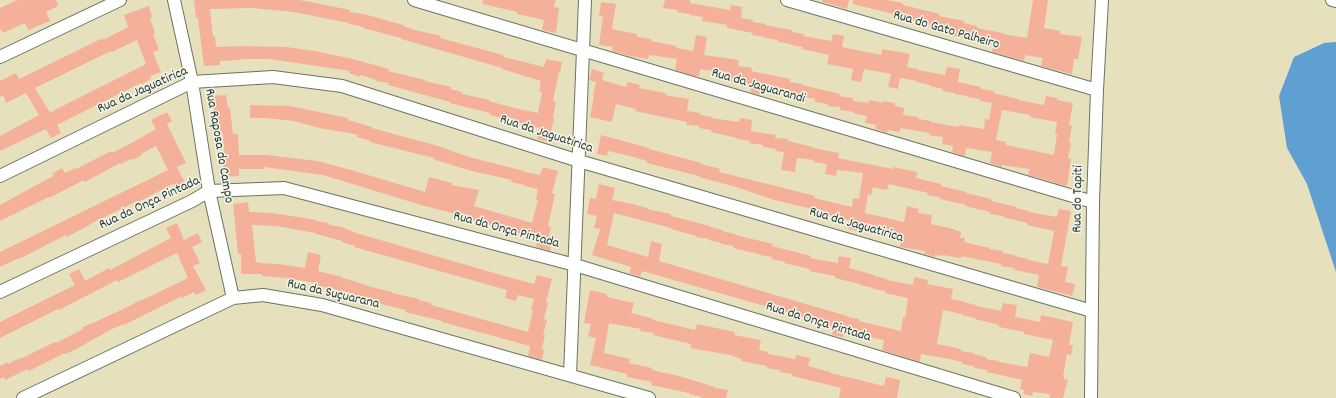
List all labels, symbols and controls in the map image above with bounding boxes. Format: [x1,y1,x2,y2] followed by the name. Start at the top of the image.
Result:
[891,8,1001,54] street label: Rua do Gato Palheiro
[95,64,191,118] street label: Rua da Jaguatirica
[709,66,807,108] street label: Rua da Jaguarandi
[200,87,236,205] street label: Rua Raposa do Campo
[497,112,595,158] street label: Rua da Jaguatirica
[1070,165,1088,233] street label: Rua do Tapiti
[97,173,203,235] street label: Rua da Onça Pintada
[807,205,905,247] street label: Rua da Jaguatirica
[451,209,561,253] street label: Rua da Onça Pintada
[285,276,381,314] street label: Rua da Suçuarana
[763,299,873,347] street label: Rua da Onça Pintada

